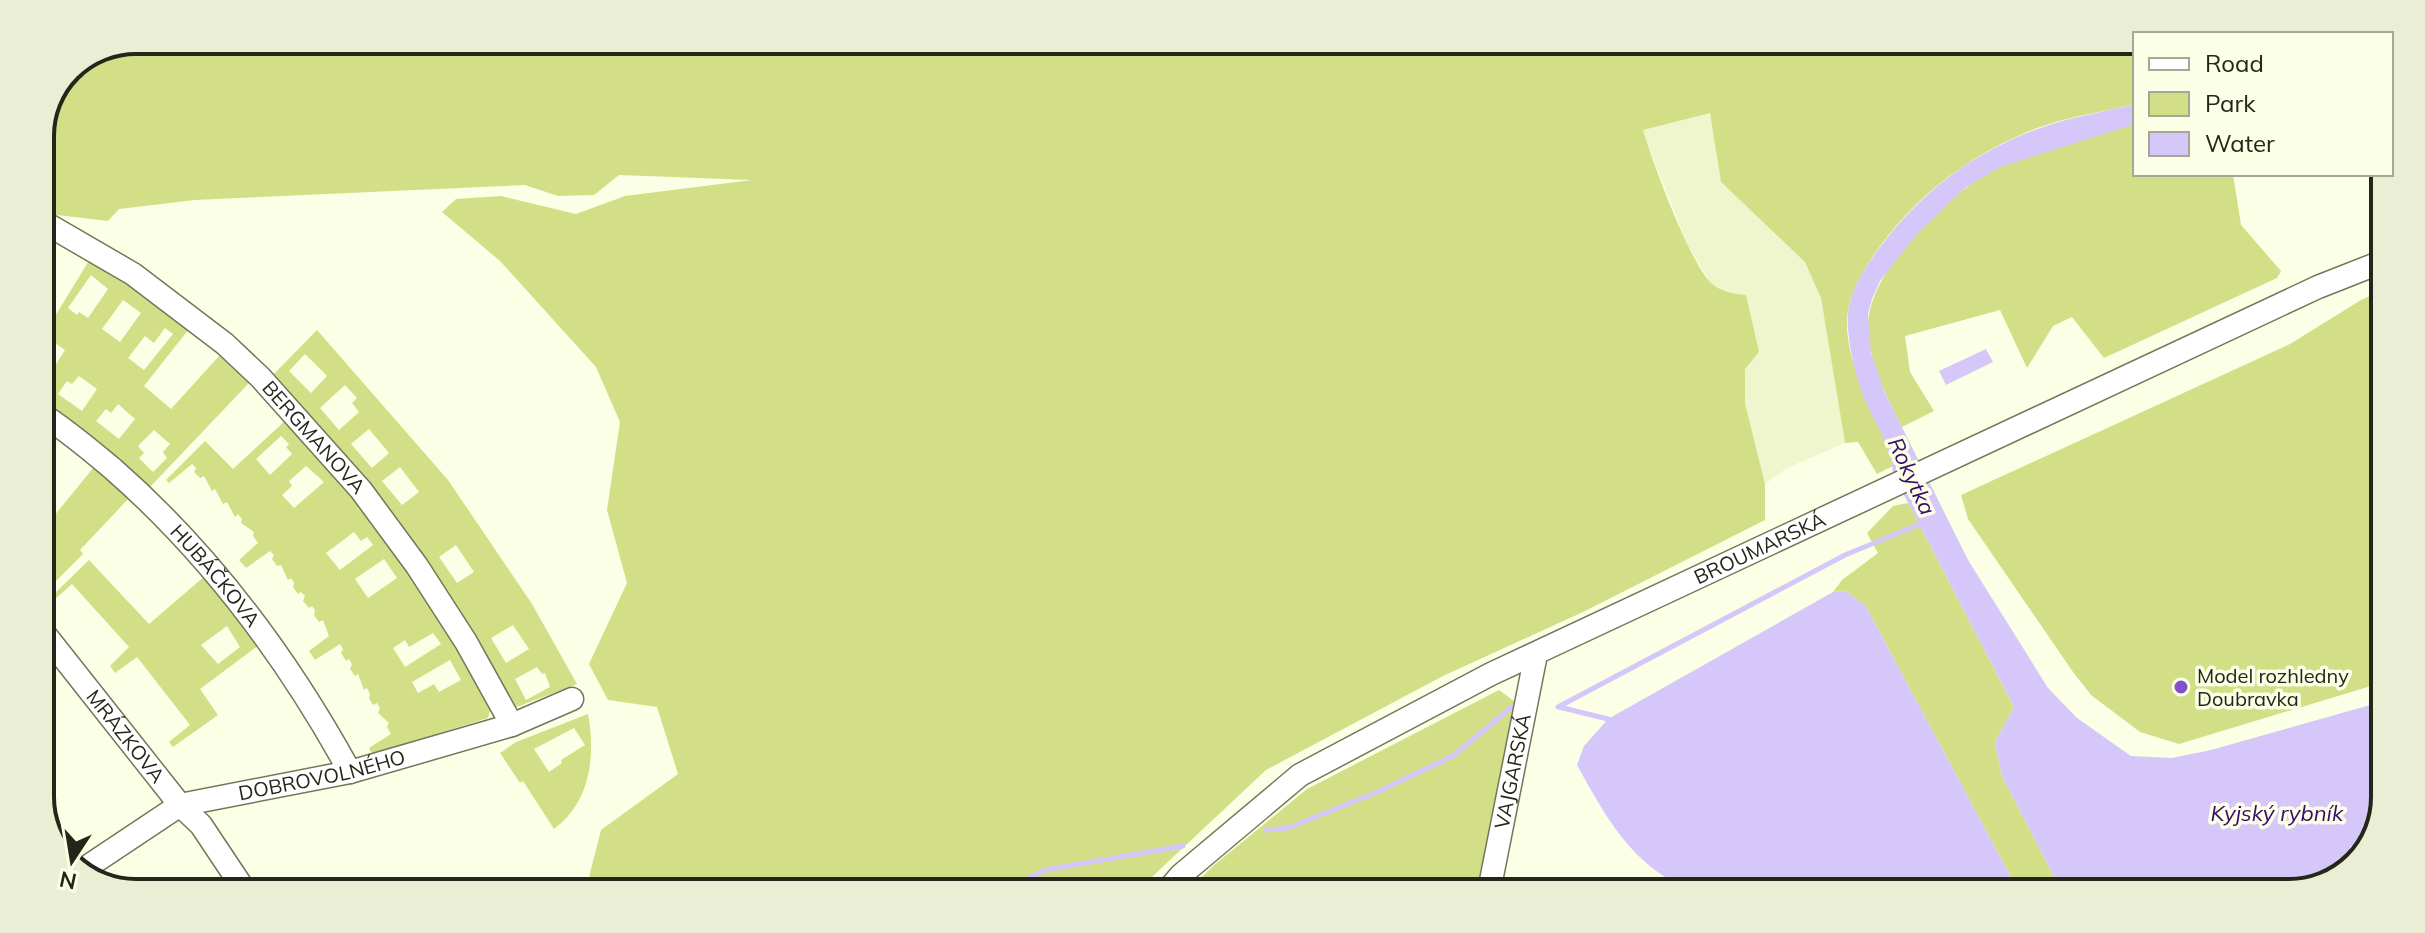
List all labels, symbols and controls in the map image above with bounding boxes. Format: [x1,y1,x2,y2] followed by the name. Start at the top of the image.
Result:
[2133,32,2393,176] legend
[2205,48,2264,78] text: Road
[2205,88,2256,118] text: Park
[2205,128,2275,158] text: Water
[257,375,371,499] street label: BERGMANOVA
[1882,433,1942,519] water label: Rokytka
[1690,506,1830,589] street label: BROUMARSKÁ
[165,519,266,632] street label: HUBÁČKOVA
[2197,663,2349,711] place label: Model rozhledny Doubravka
[2172,678,2190,696] marker: Model rozhledny Doubravka
[81,684,171,788] street label: MRÁZKOVA
[1489,711,1536,831] street label: VAJGARSKÁ
[236,744,408,805] street label: DOBROVOLNÉHO
[2211,799,2344,827] water label: Kyjský rybník
[32,821,112,901] north arrow
[57,865,79,896] text: N

